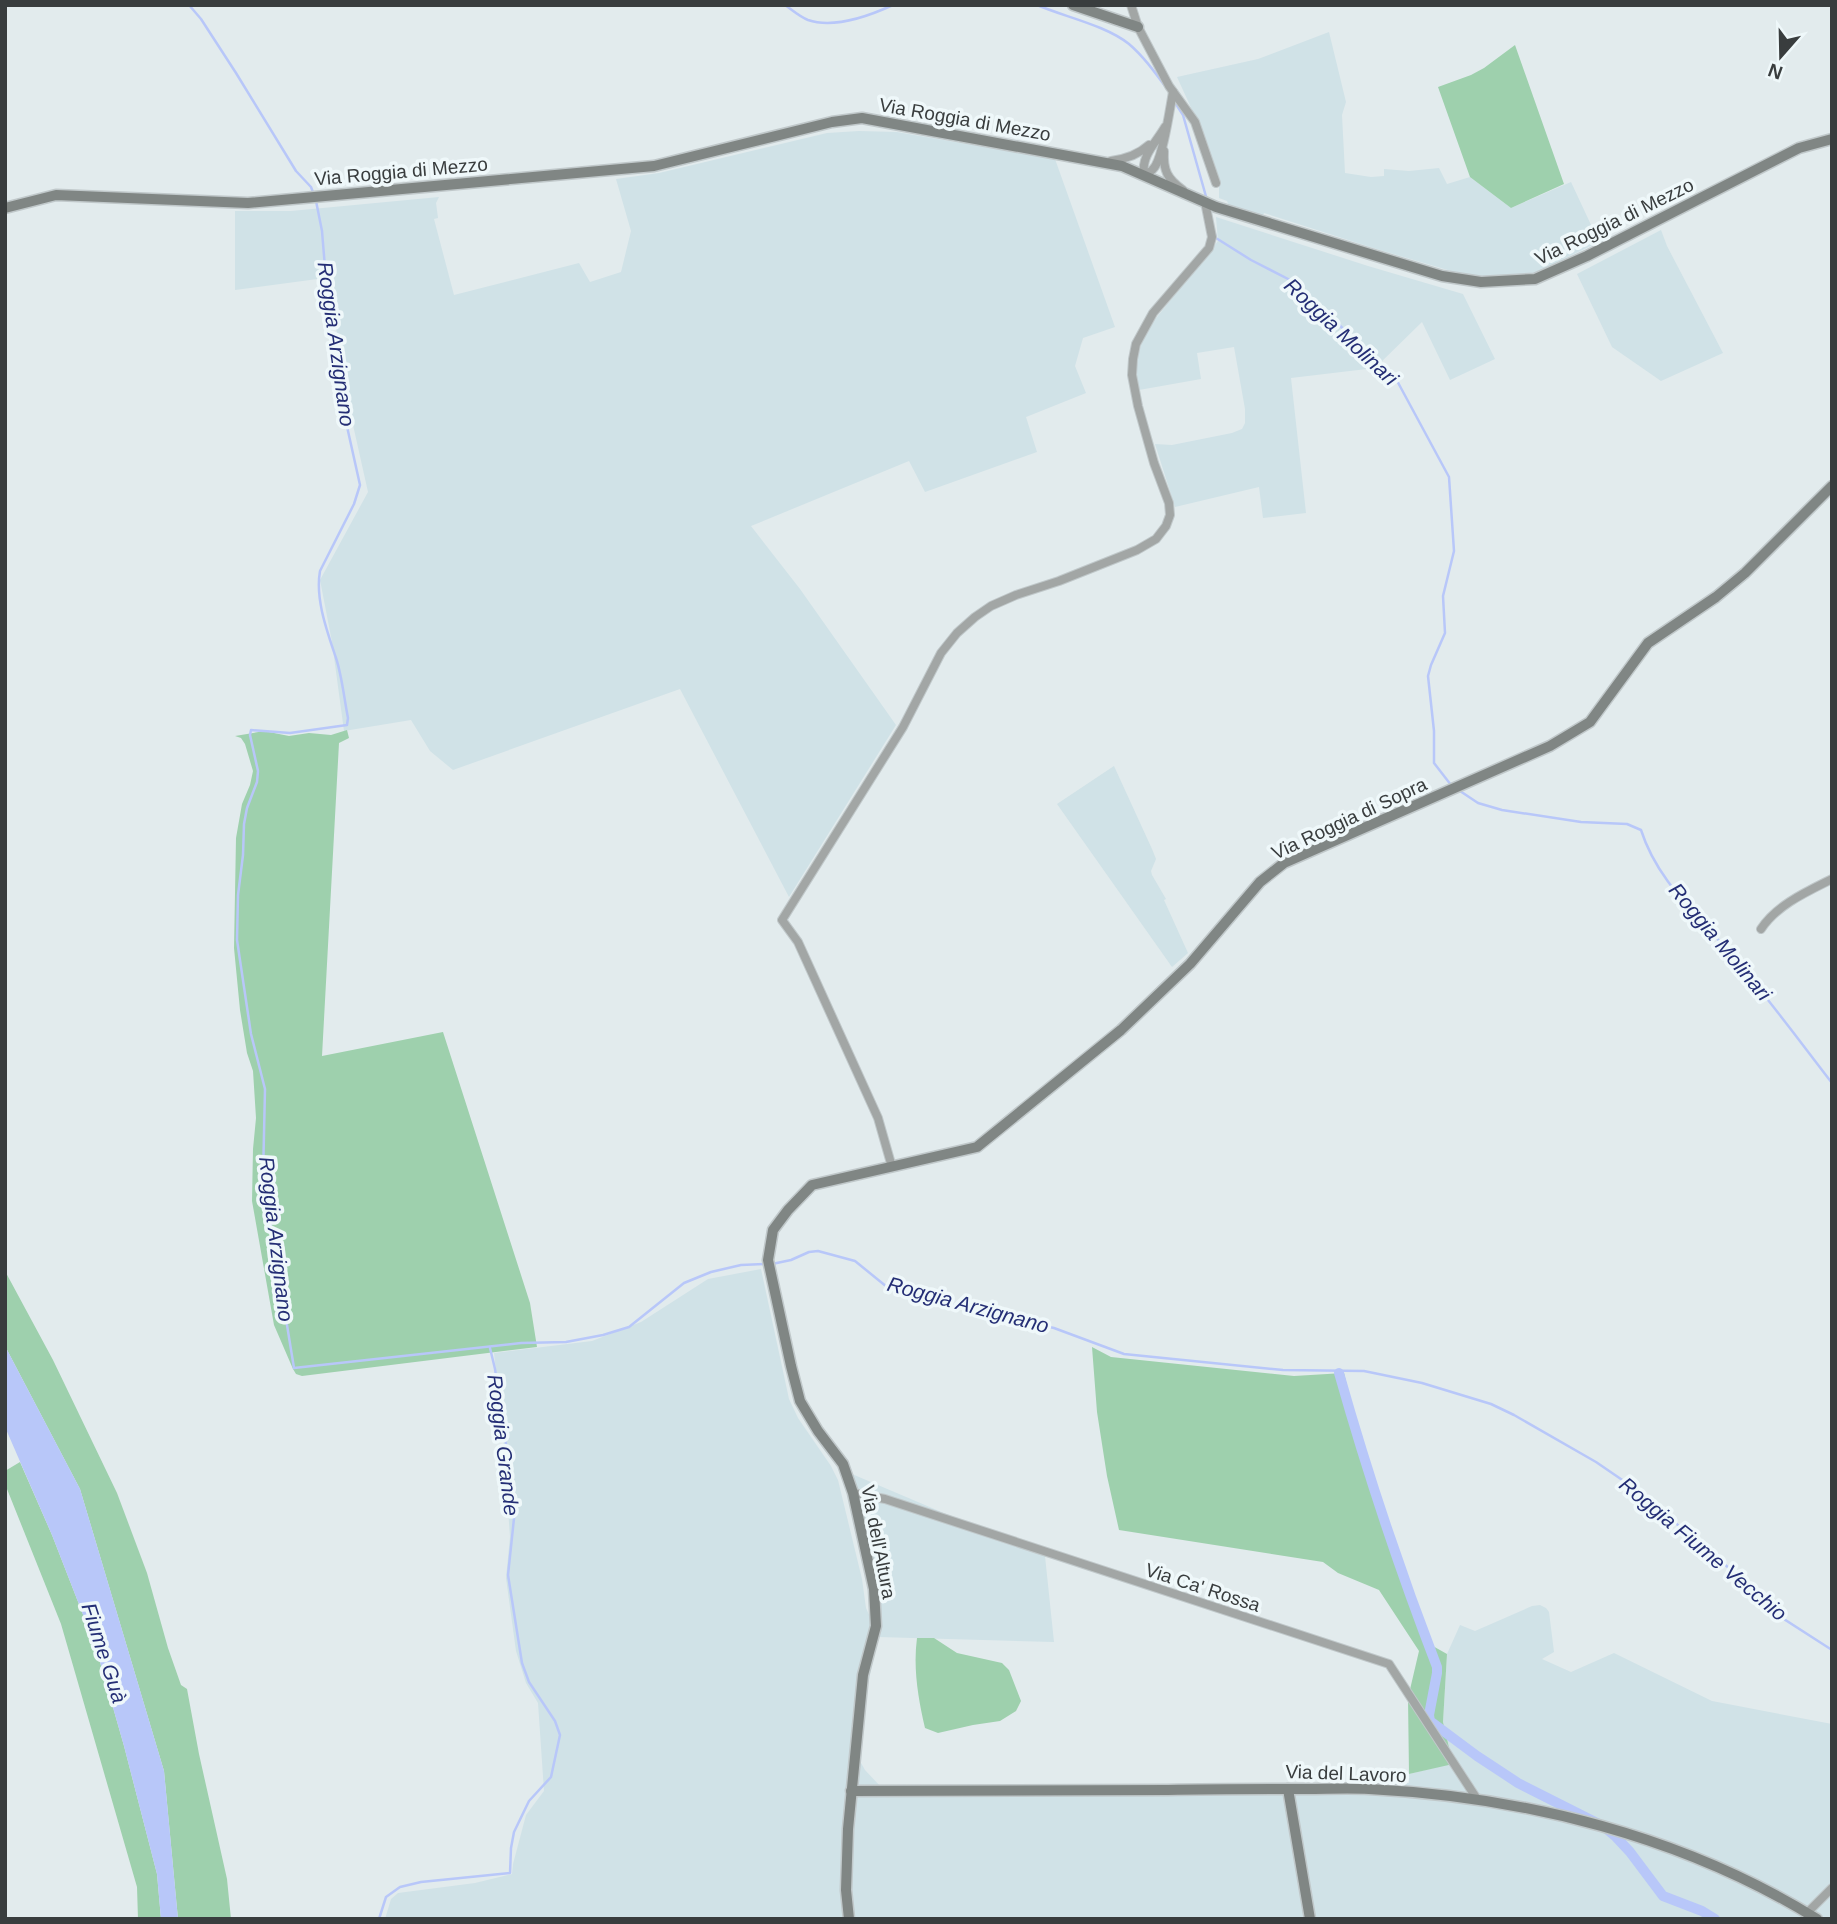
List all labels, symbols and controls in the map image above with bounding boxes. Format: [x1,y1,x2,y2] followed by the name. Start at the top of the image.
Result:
[1746,21,1816,91] north arrow
[1765,59,1785,84] text: N
[877,94,1052,145] street label: Via Roggia di Mezzo
[313,153,489,190] street label: Via Roggia di Mezzo
[1531,174,1697,269] street label: Via Roggia di Mezzo
[314,260,359,428] water label: Roggia Arzignano
[1280,273,1404,391] water label: Roggia Molinari
[1268,773,1430,864] street label: Via Roggia di Sopra
[1665,878,1777,1006] water label: Roggia Molinari
[255,1155,298,1323] water label: Roggia Arzignano
[885,1272,1052,1337] water label: Roggia Arzignano
[483,1373,524,1517] water label: Roggia Grande
[1615,1472,1792,1625] water label: Roggia Fiume Vecchio
[857,1484,900,1601] street label: Via dell'Altura
[1143,1559,1263,1616] street label: Via Ca' Rossa
[77,1600,132,1706] water label: Fiume Guà
[1285,1761,1407,1786] street label: Via del Lavoro

